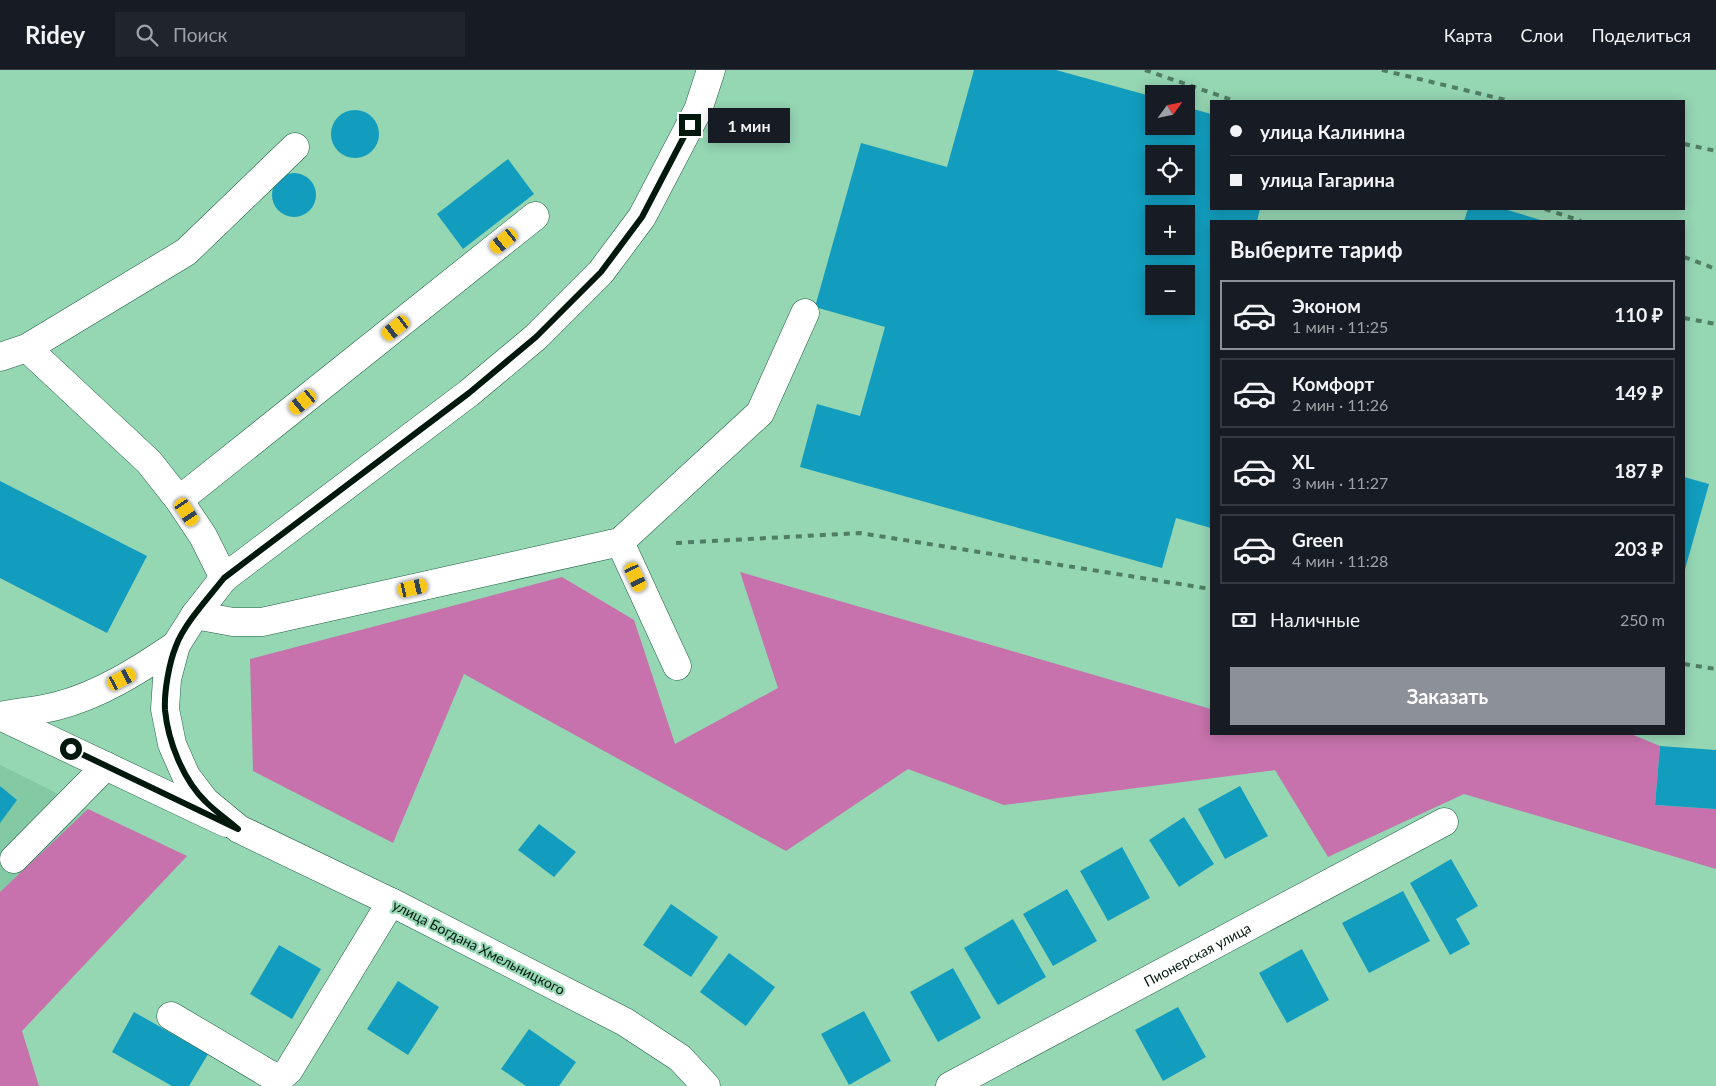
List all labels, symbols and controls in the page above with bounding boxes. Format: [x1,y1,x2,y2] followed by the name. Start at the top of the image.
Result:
[115,12,465,57] search box
[25,20,85,49] text: Ridey
[133,21,161,49] icon: search
[173,23,227,46] text: Поиск
[1444,24,1492,46] text: Карта
[1520,24,1564,46] text: Слои
[1592,24,1691,46] text: Поделиться
[1145,85,1195,135] north arrow
[1145,85,1195,315] map controls
[708,108,790,142] callout: 1 мин
[679,114,701,136] route end
[727,116,771,135] text: 1 мин
[1260,120,1405,143] text: улица Калинина
[1145,145,1195,195] button: locate
[1260,168,1395,191] text: улица Гагарина
[1145,205,1195,255] button: +
[487,226,520,256] car
[1230,236,1403,263] text: Выберите тариф
[1145,265,1195,315] button: −
[1232,293,1277,338] icon: car
[1292,294,1361,317] text: Эконом
[1614,303,1663,326] text: 110 ₽
[379,313,412,343] car
[1292,317,1388,336] text: 1 мин · 11:25
[1232,371,1277,416] icon: car
[1292,372,1374,395] text: Комфорт
[1614,381,1663,404] text: 149 ₽
[286,387,319,417] car
[1292,395,1388,414] text: 2 мин · 11:26
[1232,449,1277,494] icon: car
[1292,450,1315,473] text: XL
[1614,459,1663,482] text: 187 ₽
[1292,473,1388,492] text: 3 мин · 11:27
[172,495,201,529] car
[1232,527,1277,572] icon: car
[1292,528,1343,551] text: Green
[1614,537,1663,560] text: 203 ₽
[1292,551,1388,570] text: 4 мин · 11:28
[622,560,649,594] car
[396,577,429,599] car
[1230,606,1258,634] icon: cash
[1270,608,1360,631] text: Наличные
[1620,610,1665,629] text: 250 m
[105,666,138,692] car
[1230,667,1665,725] button: Заказать
[60,738,82,760] route start
[390,896,568,998] street label: улица Богдана Хмельницкого
[1140,918,1253,990] street label: Пионерская улица

